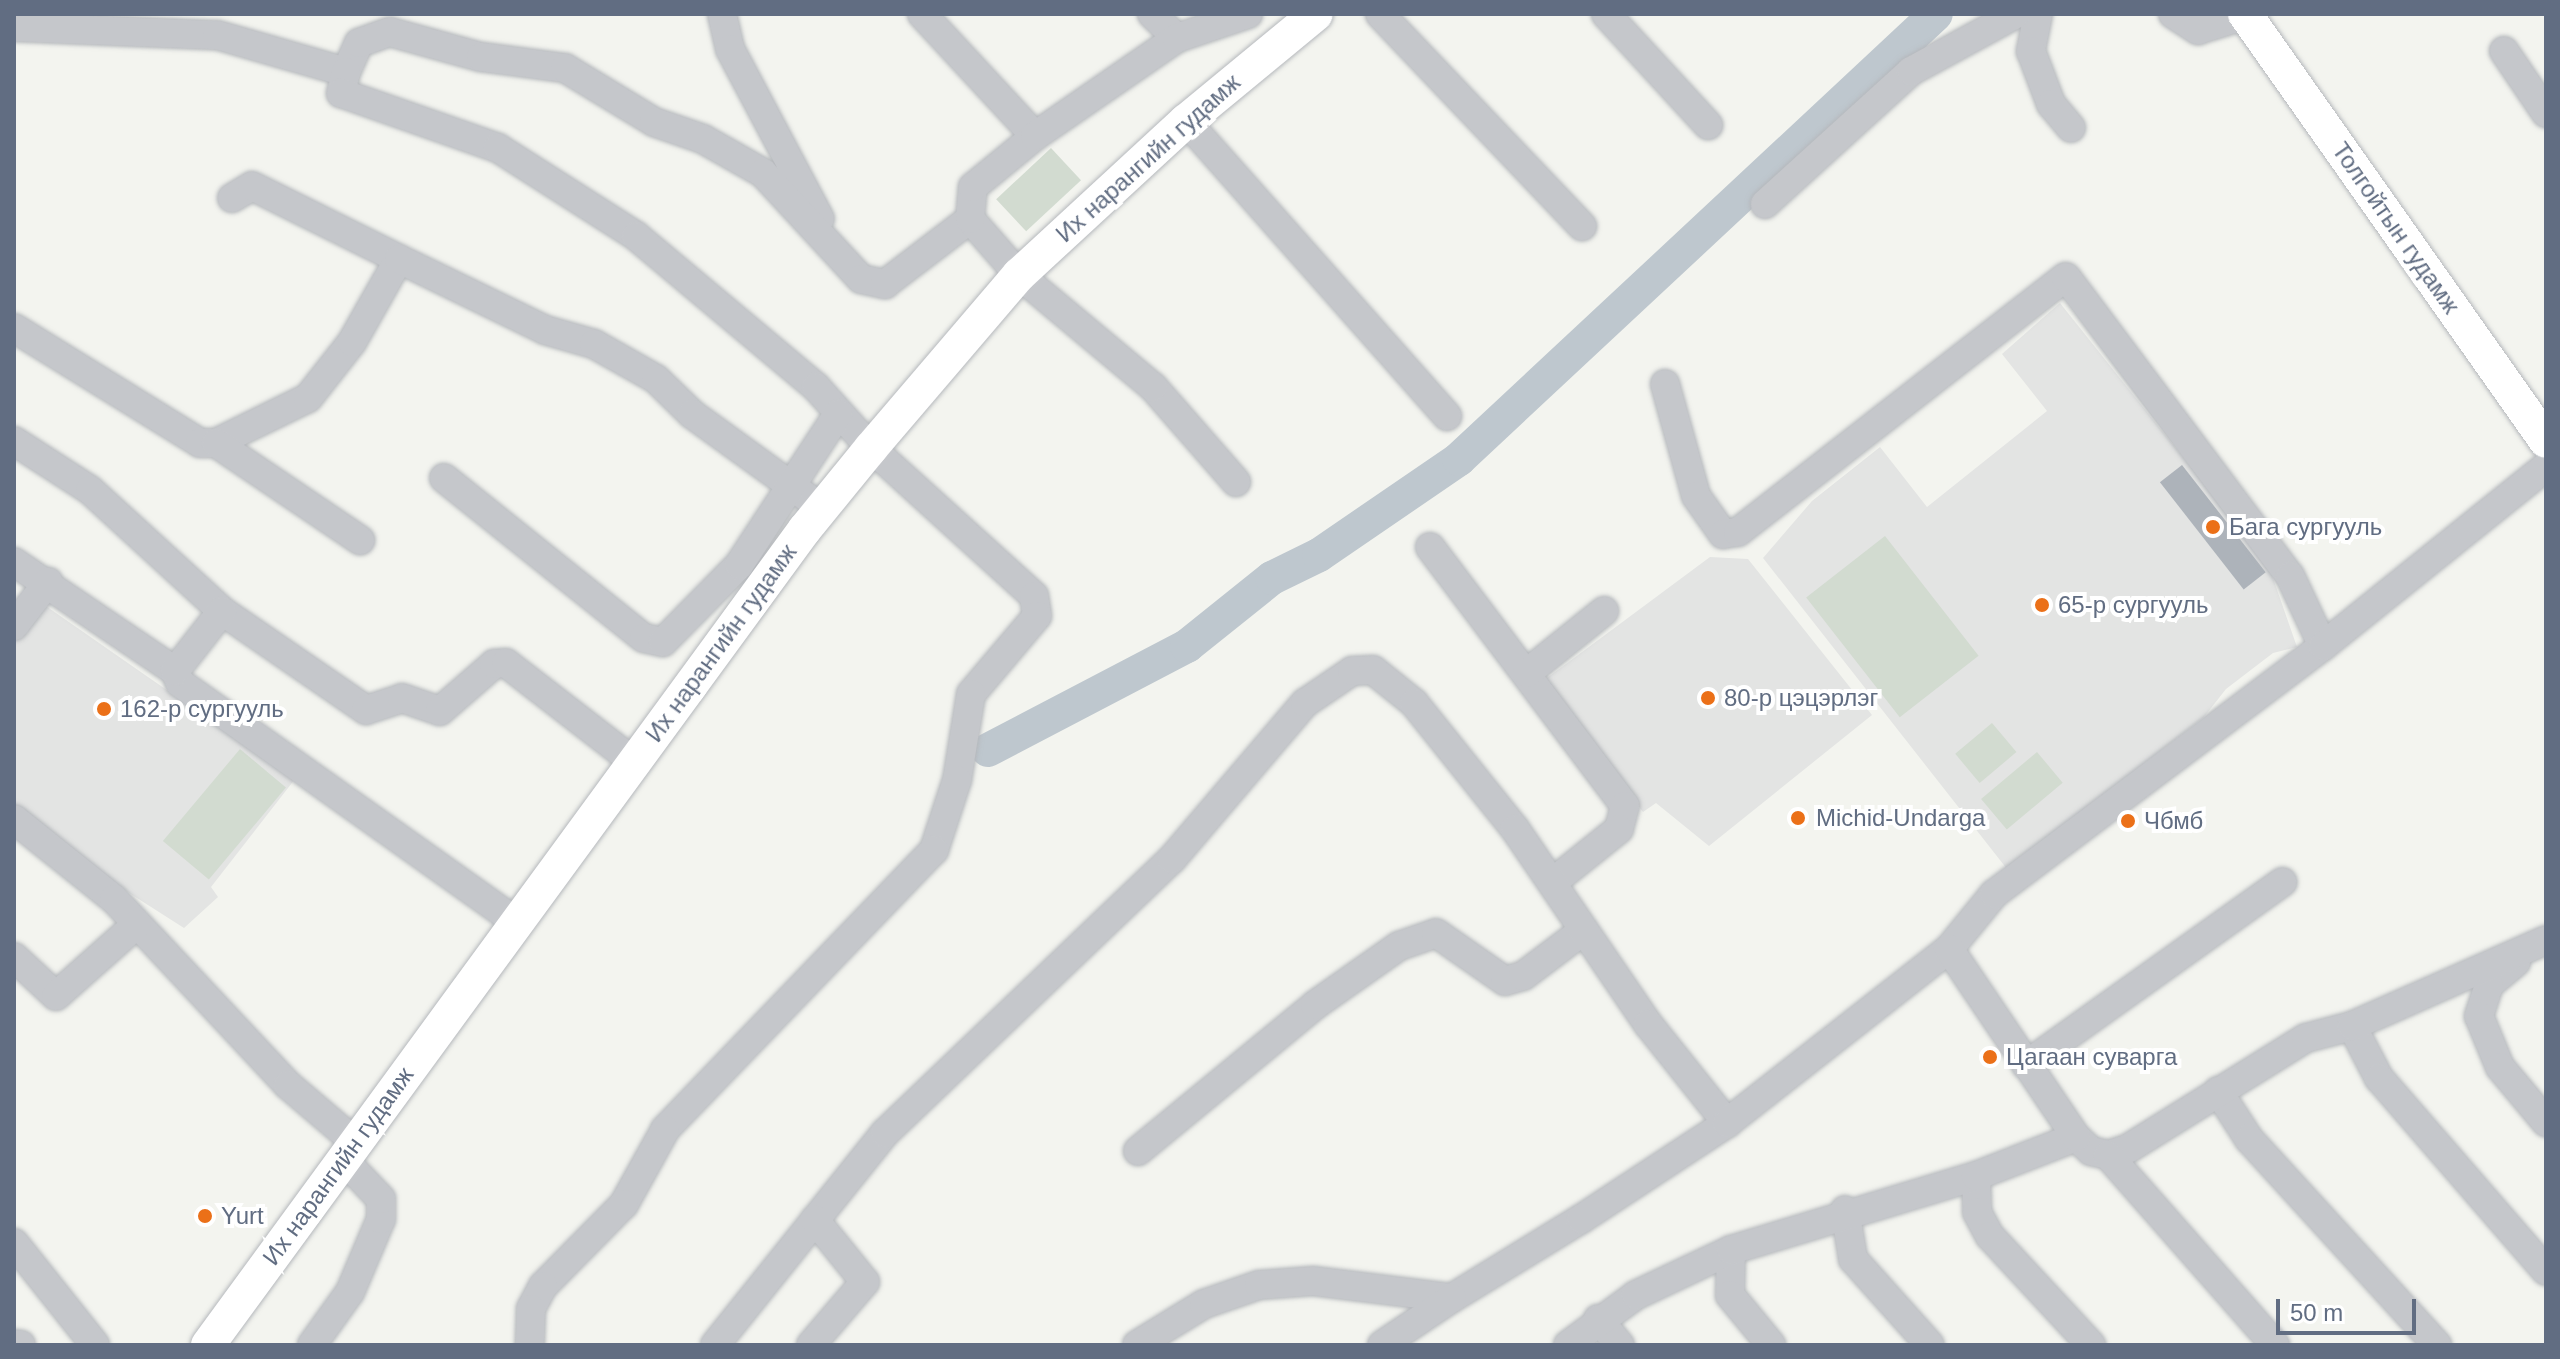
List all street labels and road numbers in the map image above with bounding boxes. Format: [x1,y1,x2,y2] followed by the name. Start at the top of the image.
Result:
[1050,68,1246,248] street label: Их нарангийн гудамж
[2326,137,2466,319] street label: Толгойтын гудамж
[639,538,803,748] street label: Их нарангийн гудамж
[256,1061,420,1271] street label: Их нарангийн гудамж

